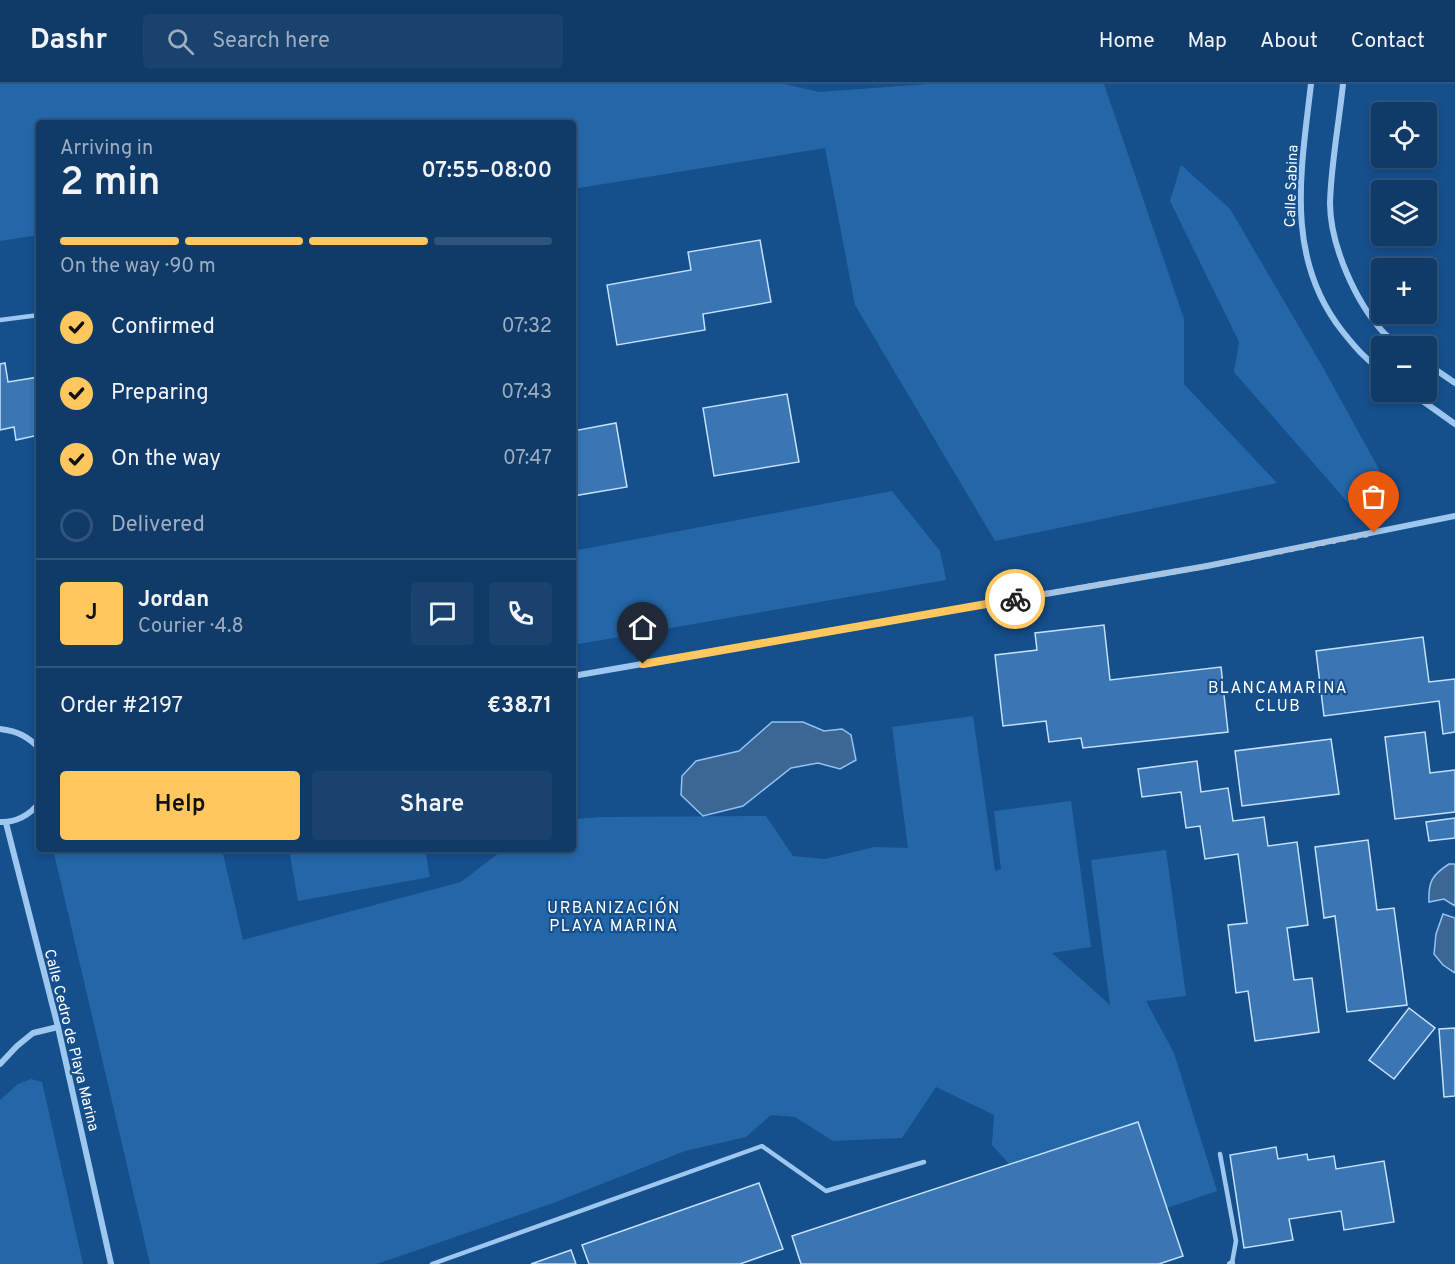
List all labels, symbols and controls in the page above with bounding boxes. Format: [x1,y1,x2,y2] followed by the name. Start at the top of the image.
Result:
[143,14,563,68] search box
[30,23,107,59] text: Dashr
[164,25,197,58] icon: search
[212,28,330,55] text: Search here
[1099,28,1155,55] text: Home
[1188,28,1227,55] text: Map
[1260,28,1318,55] text: About
[1351,28,1425,55] text: Contact
[1371,102,1437,402] map controls
[1371,102,1437,168] button: locate
[60,136,153,162] text: Arriving in
[1282,144,1303,228] street label: Calle Sabina
[421,158,552,185] text: 07:55–08:00
[60,160,161,209] text: 2 min
[1371,180,1437,246] button: layers
[60,254,216,280] text: On the way · 90 m
[1371,258,1437,324] button: +
[60,311,93,344] icon: check
[111,314,215,341] text: Confirmed
[502,314,552,340] text: 07:32
[1371,336,1437,402] button: −
[60,377,93,410] icon: check
[111,380,209,407] text: Preparing
[501,380,552,406] text: 07:43
[60,443,93,476] icon: check
[111,446,221,473] text: On the way
[503,446,552,472] text: 07:47
[1348,471,1399,533] pin
[1357,480,1390,513] icon: bag
[111,512,205,539] text: Delivered
[985,569,1045,629] courier
[411,582,474,645] button: chat
[489,582,552,645] button: phone
[999,583,1032,616] icon: bike
[138,587,209,614] text: Jordan
[85,600,98,627] text: J
[617,602,668,664] pin
[626,611,659,644] icon: home
[138,614,244,640] text: Courier · 4.8
[1208,679,1348,717] district label: BLANCAMARINA CLUB
[60,693,183,720] text: Order #2197
[487,693,552,720] text: €38.71
[60,771,300,840] button: Help
[312,771,552,840] button: Share
[547,897,681,937] district label: URBANIZACIÓN PLAYA MARINA
[39,947,102,1133] street label: Calle Cedro de Playa Marina

